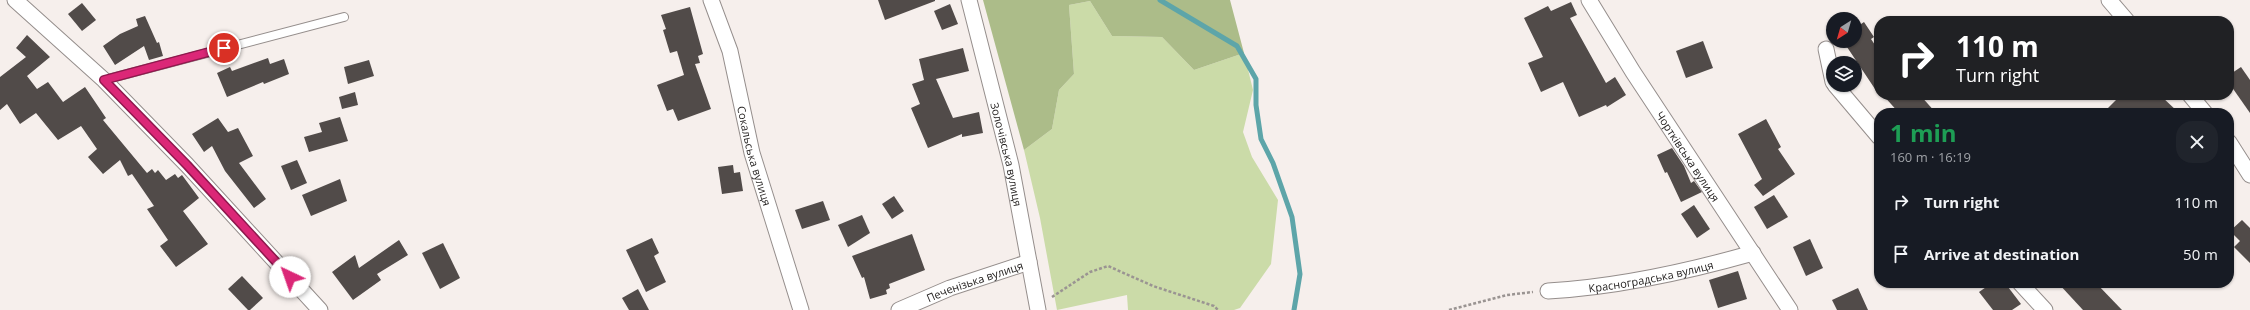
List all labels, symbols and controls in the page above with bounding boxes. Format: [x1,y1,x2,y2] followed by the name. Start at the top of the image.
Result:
[1826,12,1862,48] north arrow
[1826,12,1862,92] map controls
[1956,27,2039,65] text: 110 m
[207,31,241,65] pin
[1890,32,1942,84] icon: right
[213,37,235,59] icon: arrive
[1826,56,1862,92] button: layers
[1956,63,2039,87] text: Turn right
[988,101,1026,208] street label: Золочівська вулиця
[735,104,775,207] street label: Сокальська вулиця
[1653,108,1724,204] street label: Чортківська вулиця
[1890,116,1957,149] text: 1 min
[2176,121,2218,163] button: close
[1890,148,1971,166] text: 160 m · 16:19
[1890,191,1912,213] icon: right
[1924,192,1999,212] text: Turn right
[2174,192,2218,212] text: 110 m
[1890,243,1912,265] icon: arrive
[1924,244,2079,264] text: Arrive at destination
[2183,244,2218,264] text: 50 m
[269,256,311,298] position arrow
[924,257,1025,305] street label: Печенізька вулиця
[1587,257,1715,295] street label: Красноградська вулиця

